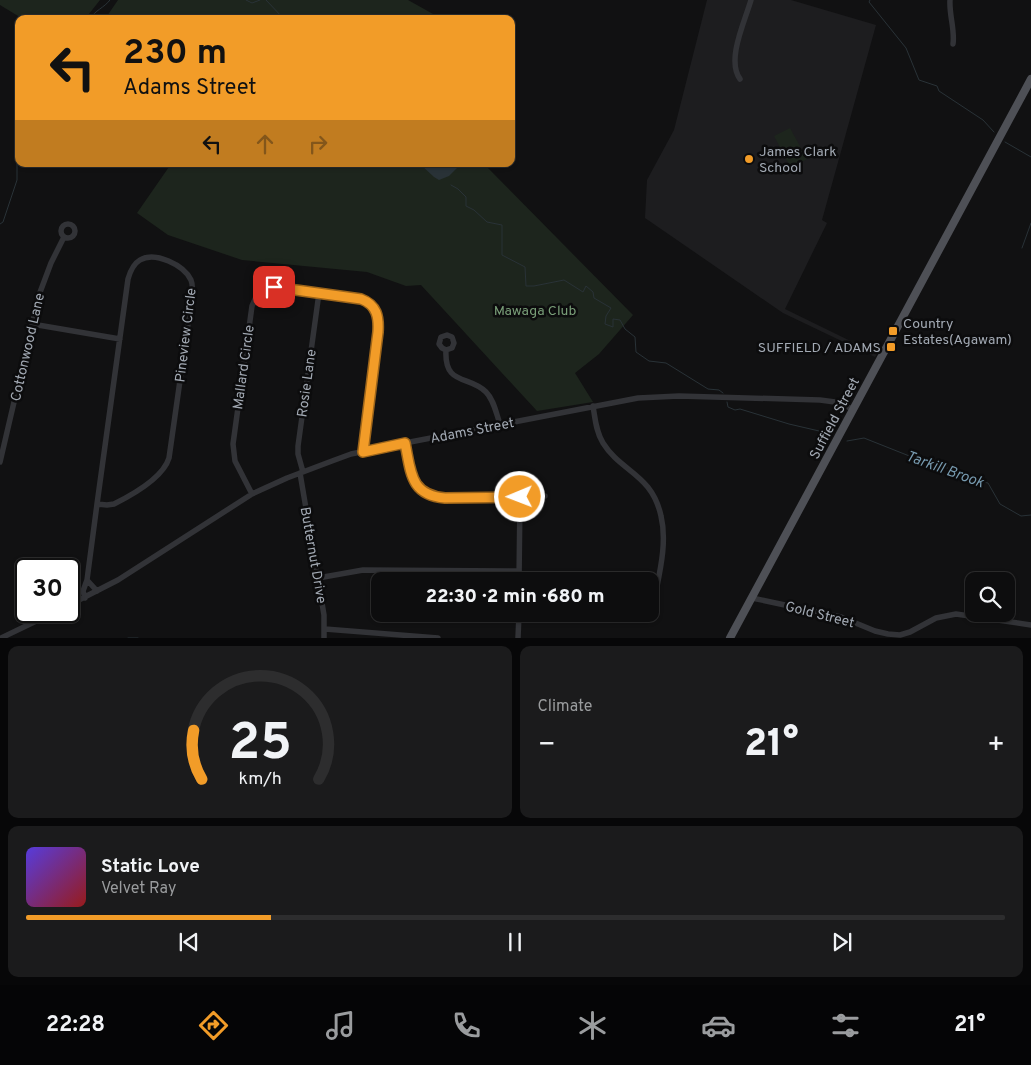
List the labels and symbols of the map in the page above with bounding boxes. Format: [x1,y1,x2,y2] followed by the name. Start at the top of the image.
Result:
[759,144,837,177] place label: James Clark School
[743,153,755,165] marker: James Clark School
[253,266,295,308] pin
[172,287,201,383] street label: Pineview Circle
[8,292,49,403] street label: Cottonwood Lane
[494,303,576,320] park label: Mawaga Club
[903,316,1012,349] place label: Country Estates(Agawam)
[230,324,259,411] street label: Mallard Circle
[887,325,899,337] marker: Country Estates(Agawam)
[758,340,881,357] place label: SUFFIELD / ADAMS
[885,341,897,353] marker: SUFFIELD / ADAMS
[294,348,321,418] street label: Rosie Lane
[807,375,864,463] street label: Suffield Street
[429,415,516,448] street label: Adams Street
[903,448,986,493] water label: Tarkill Brook
[493,470,545,522] position arrow
[296,506,329,605] street label: Butternut Drive
[15,558,80,623] speed limit sign: 30
[783,599,856,632] street label: Gold Street

